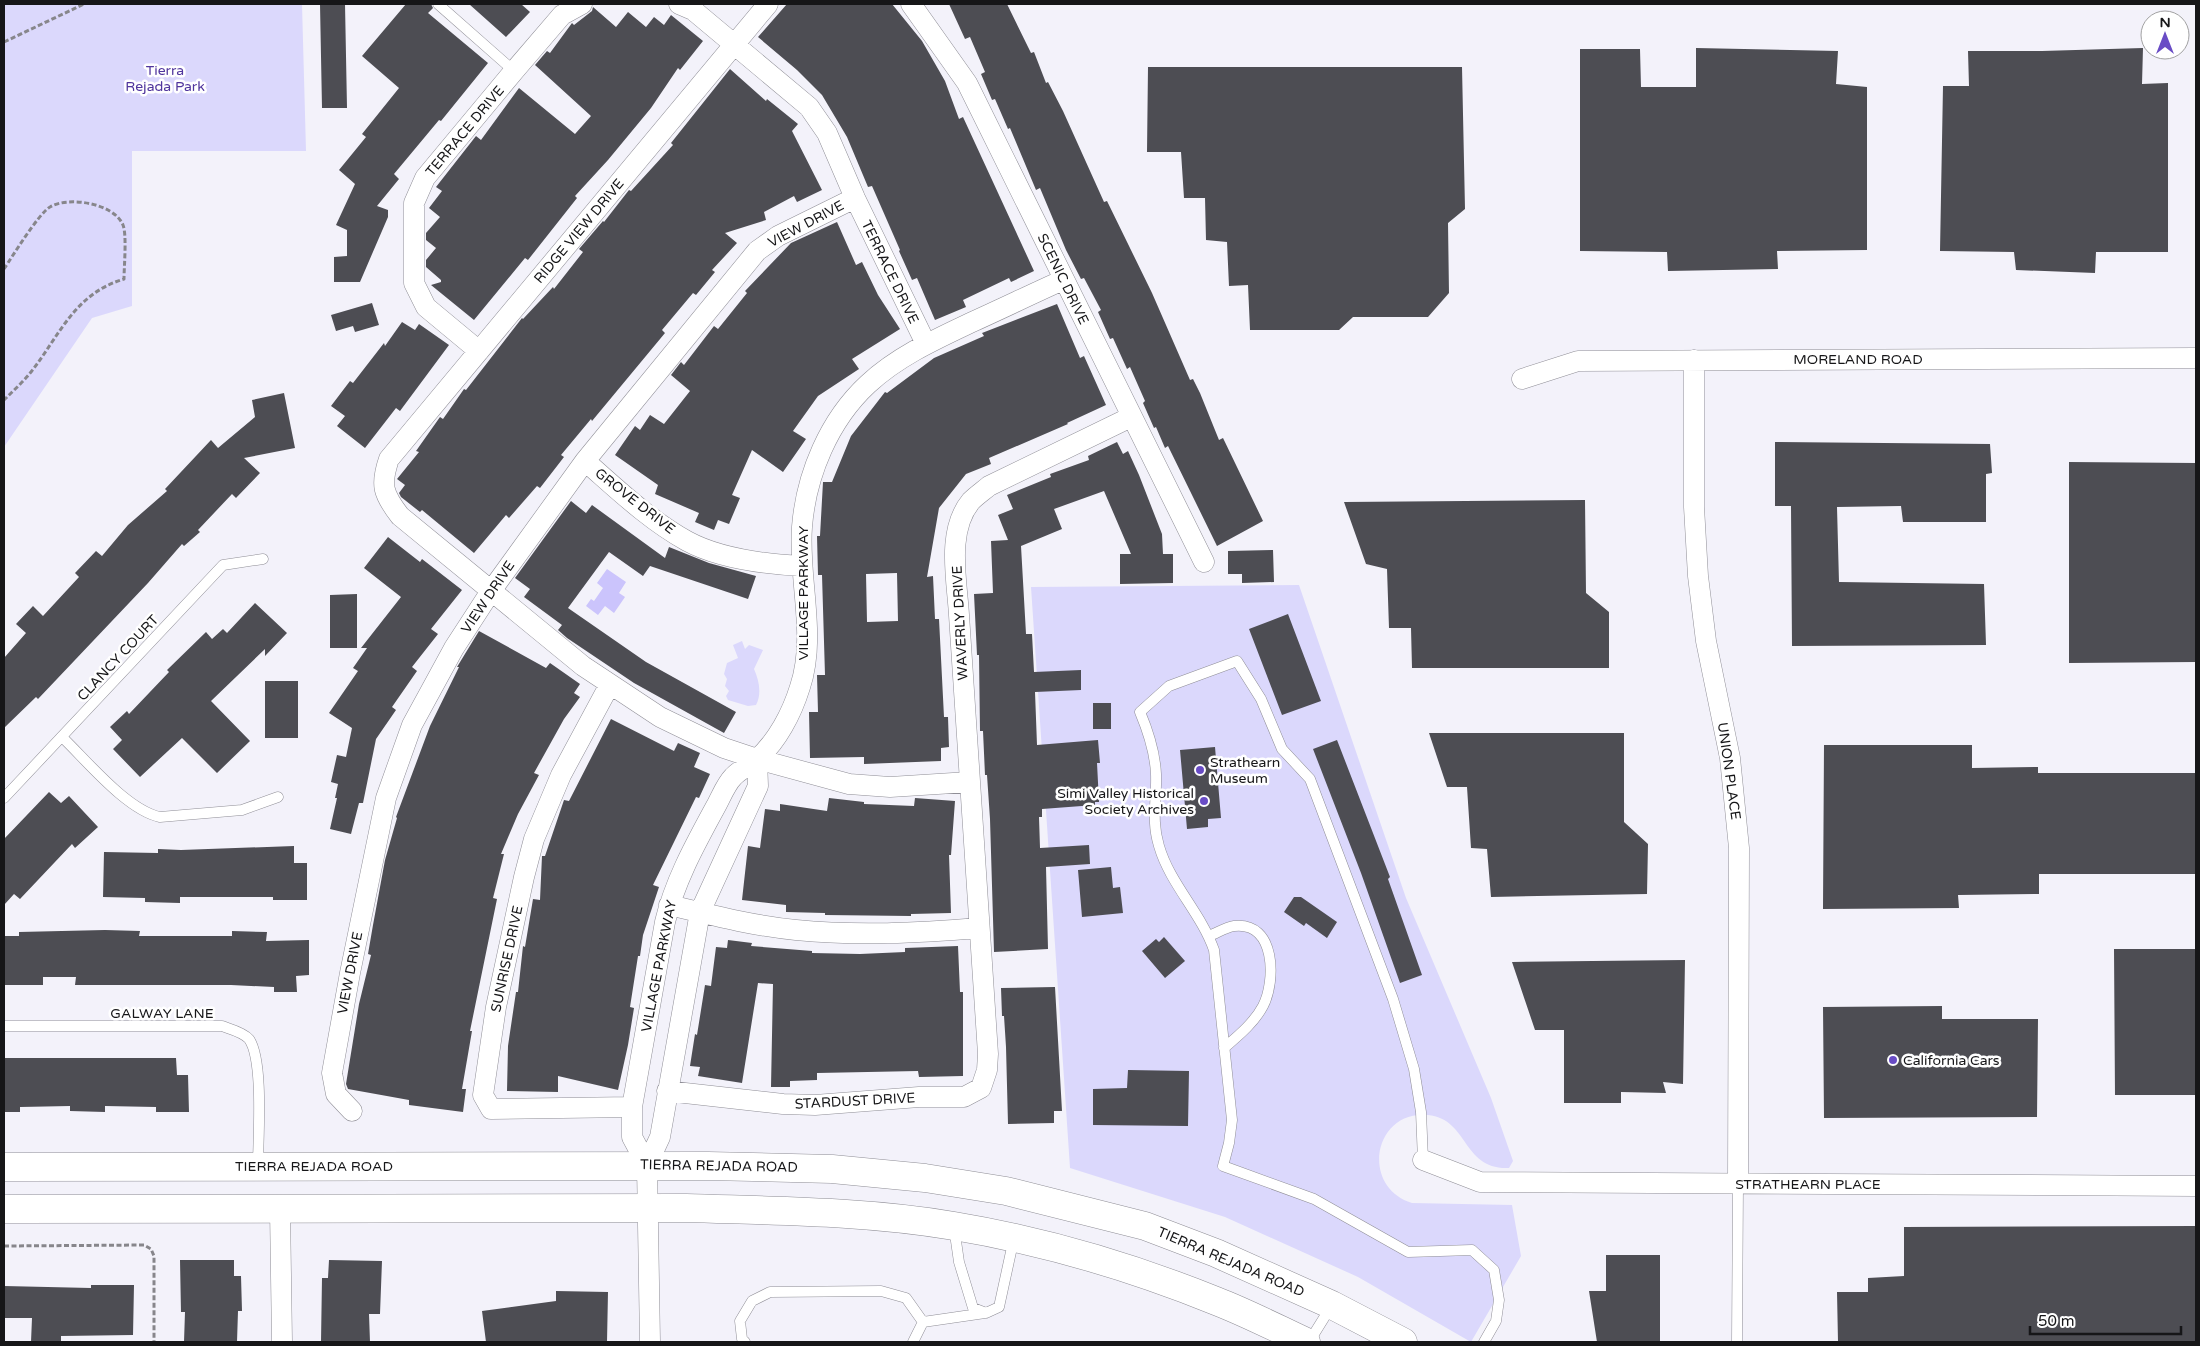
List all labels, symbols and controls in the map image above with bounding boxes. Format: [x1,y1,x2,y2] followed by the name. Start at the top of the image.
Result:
[2140,10,2190,60] north arrow
[2159,14,2171,31] text: N
[125,62,205,95] park label: Tierra Rejada Park
[422,82,508,180] street label: TERRACE DRIVE
[530,175,628,287] street label: RIDGE VIEW DRIVE
[765,197,847,251] street label: VIEW DRIVE
[858,217,922,327] street label: TERRACE DRIVE
[1034,231,1092,327] street label: SCENIC DRIVE
[1793,351,1923,368] street label: MORELAND ROAD
[591,464,679,538] street label: GROVE DRIVE
[795,526,812,660] street label: VILLAGE PARKWAY
[458,558,518,636] street label: VIEW DRIVE
[948,565,972,681] street label: WAVERLY DRIVE
[74,611,163,705] street label: CLANCY COURT
[1714,721,1744,821] street label: UNION PLACE
[1210,754,1280,787] place label: Strathearn Museum
[1194,764,1206,776] marker: Strathearn Museum
[1057,785,1194,818] place label: Simi Valley Historical Society Archives
[1198,795,1210,807] marker: Simi Valley Historical Society Archives
[638,898,680,1034] street label: VILLAGE PARKWAY
[487,904,527,1014] street label: SUNRISE DRIVE
[334,930,366,1016] street label: VIEW DRIVE
[110,1005,214,1022] street label: GALWAY LANE
[1903,1052,2000,1069] place label: California Cars
[1887,1054,1899,1066] marker: California Cars
[794,1089,916,1113] street label: STARDUST DRIVE
[640,1156,798,1176] street label: TIERRA REJADA ROAD
[235,1158,393,1175] street label: TIERRA REJADA ROAD
[1735,1176,1881,1193] street label: STRATHEARN PLACE
[1155,1223,1307,1301] street label: TIERRA REJADA ROAD
[2030,1304,2181,1336] scale bar
[2038,1312,2075,1330] text: 50 m

